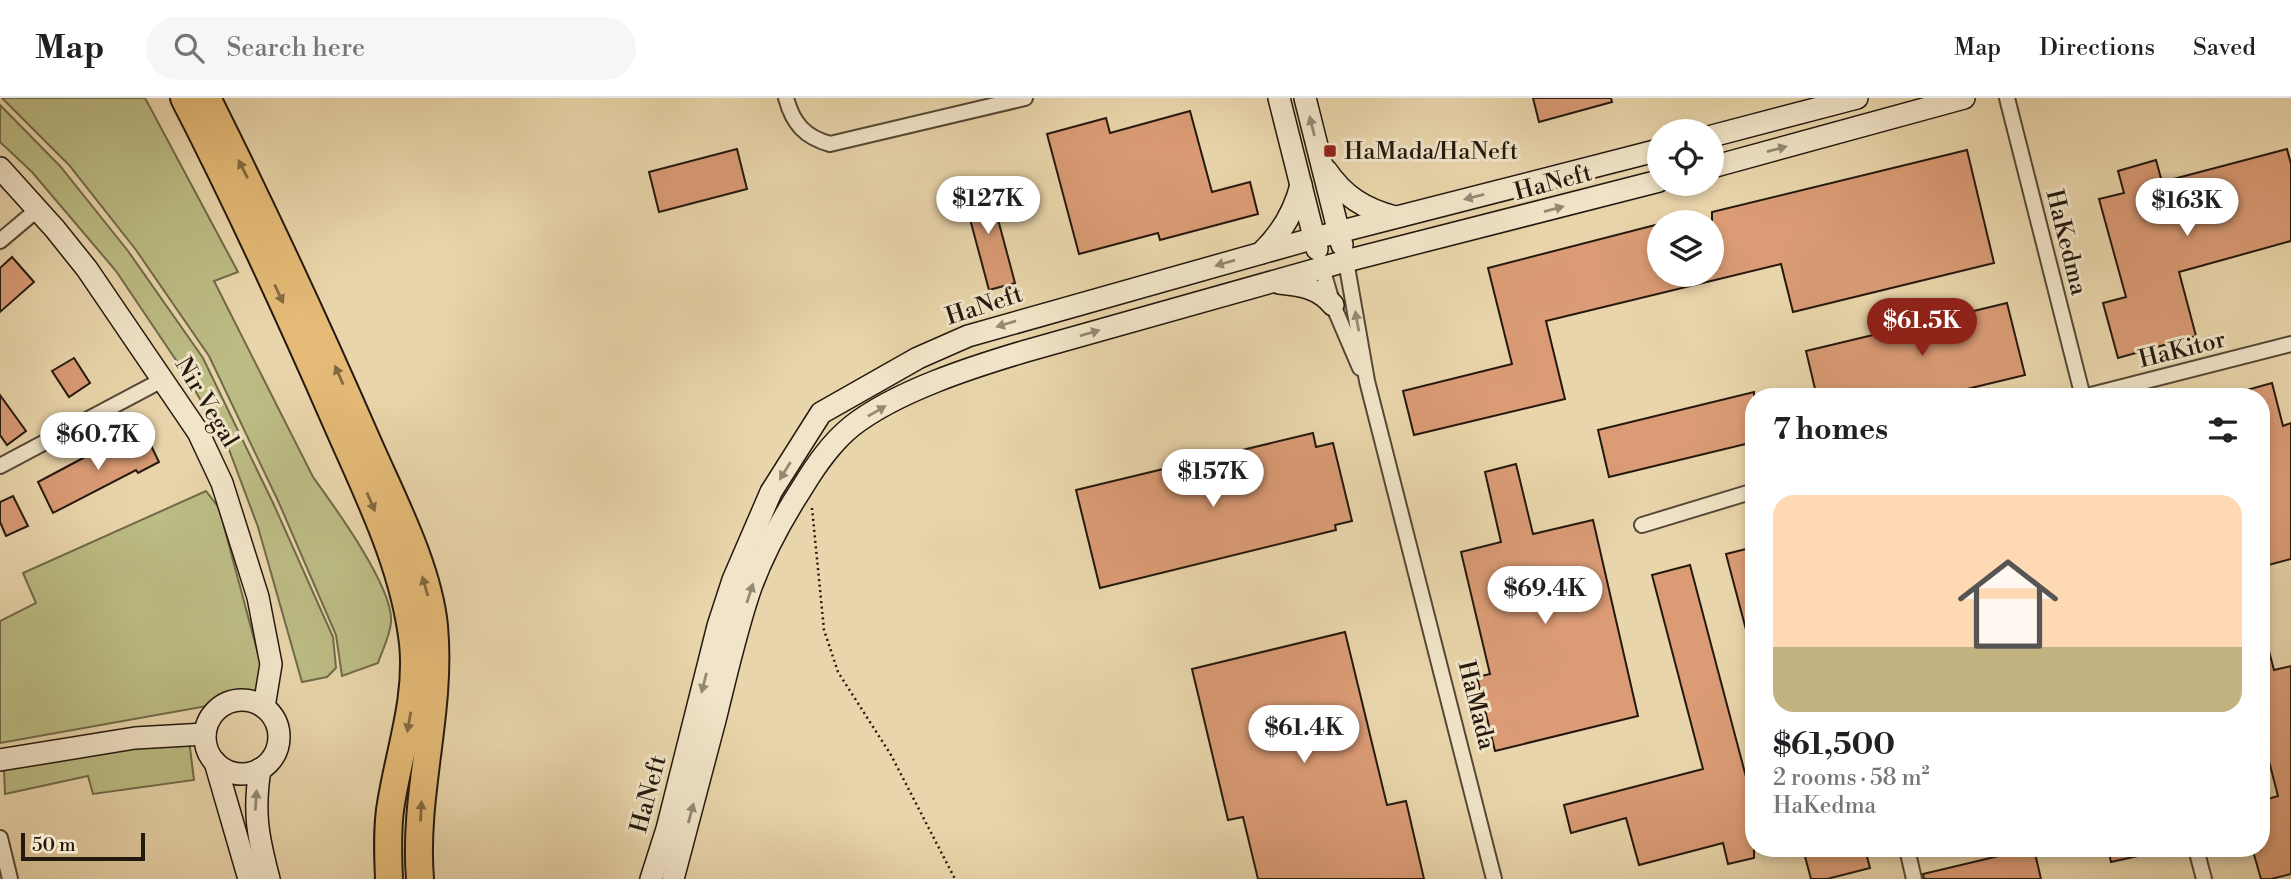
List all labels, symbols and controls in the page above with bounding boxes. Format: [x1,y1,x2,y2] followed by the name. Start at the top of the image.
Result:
[146,17,636,80] search box
[35,28,104,69] text: Map
[170,29,208,67] icon: search
[226,32,365,64] text: Search here
[1954,33,2001,63] text: Map
[2039,33,2155,63] text: Directions
[2193,33,2256,63] text: Saved
[1306,115,1317,137] one-way arrow
[1647,119,1724,287] map controls
[1647,119,1724,196] button: locate
[1344,137,1519,167] place label: HaMada/HaNeft
[1322,143,1338,159] marker: HaMada/HaNeft
[1767,143,1788,153] one-way arrow
[1511,158,1596,208] street label: HaNeft
[237,159,248,179] one-way arrow
[939,176,1037,236] pin: $127K
[2138,178,2236,238] pin: $163K
[952,185,1024,213] text: $127K
[2038,186,2094,299] street label: HaKedma
[2152,187,2222,215] text: $163K
[1463,192,1485,203] one-way arrow
[1544,203,1566,214] one-way arrow
[1647,210,1724,287] button: layers
[1215,258,1236,268] one-way arrow
[942,279,1027,332] street label: HaNeft
[273,284,285,304] one-way arrow
[1865,299,1979,358] pin: $61.5K
[1883,307,1961,335] text: $61.5K
[1351,310,1362,332] one-way arrow
[996,320,1017,330] one-way arrow
[2136,325,2229,375] street label: HaKitor
[1079,327,1101,338] one-way arrow
[168,352,245,453] street label: Nir Vegal
[333,365,345,385] one-way arrow
[868,405,887,417] one-way arrow
[1773,411,1888,449] text: 7 homes
[2204,411,2242,449] icon: filters
[41,412,155,472] pin: $60.7K
[56,421,140,449] text: $60.7K
[1164,450,1262,509] pin: $157K
[1178,458,1248,486] text: $157K
[778,462,791,481] one-way arrow
[365,492,377,512] one-way arrow
[1945,541,2071,667] icon: home
[1488,566,1602,626] pin: $69.4K
[419,575,429,596] one-way arrow
[1503,575,1587,603] text: $69.4K
[745,583,755,604] one-way arrow
[1451,658,1502,754] street label: HaMada
[698,672,709,694] one-way arrow
[1247,706,1361,765] pin: $61.4K
[403,711,414,733] one-way arrow
[1264,714,1344,742] text: $61.4K
[1773,726,1895,764] text: $61,500
[624,752,674,836] street label: HaNeft
[1773,764,1930,792] text: 2 rooms · 58 m²
[251,789,262,811] one-way arrow
[1773,792,1876,820] text: HaKedma
[416,800,427,822] one-way arrow
[686,802,696,823] one-way arrow
[21,830,145,862] scale bar
[32,833,76,857] text: 50 m

